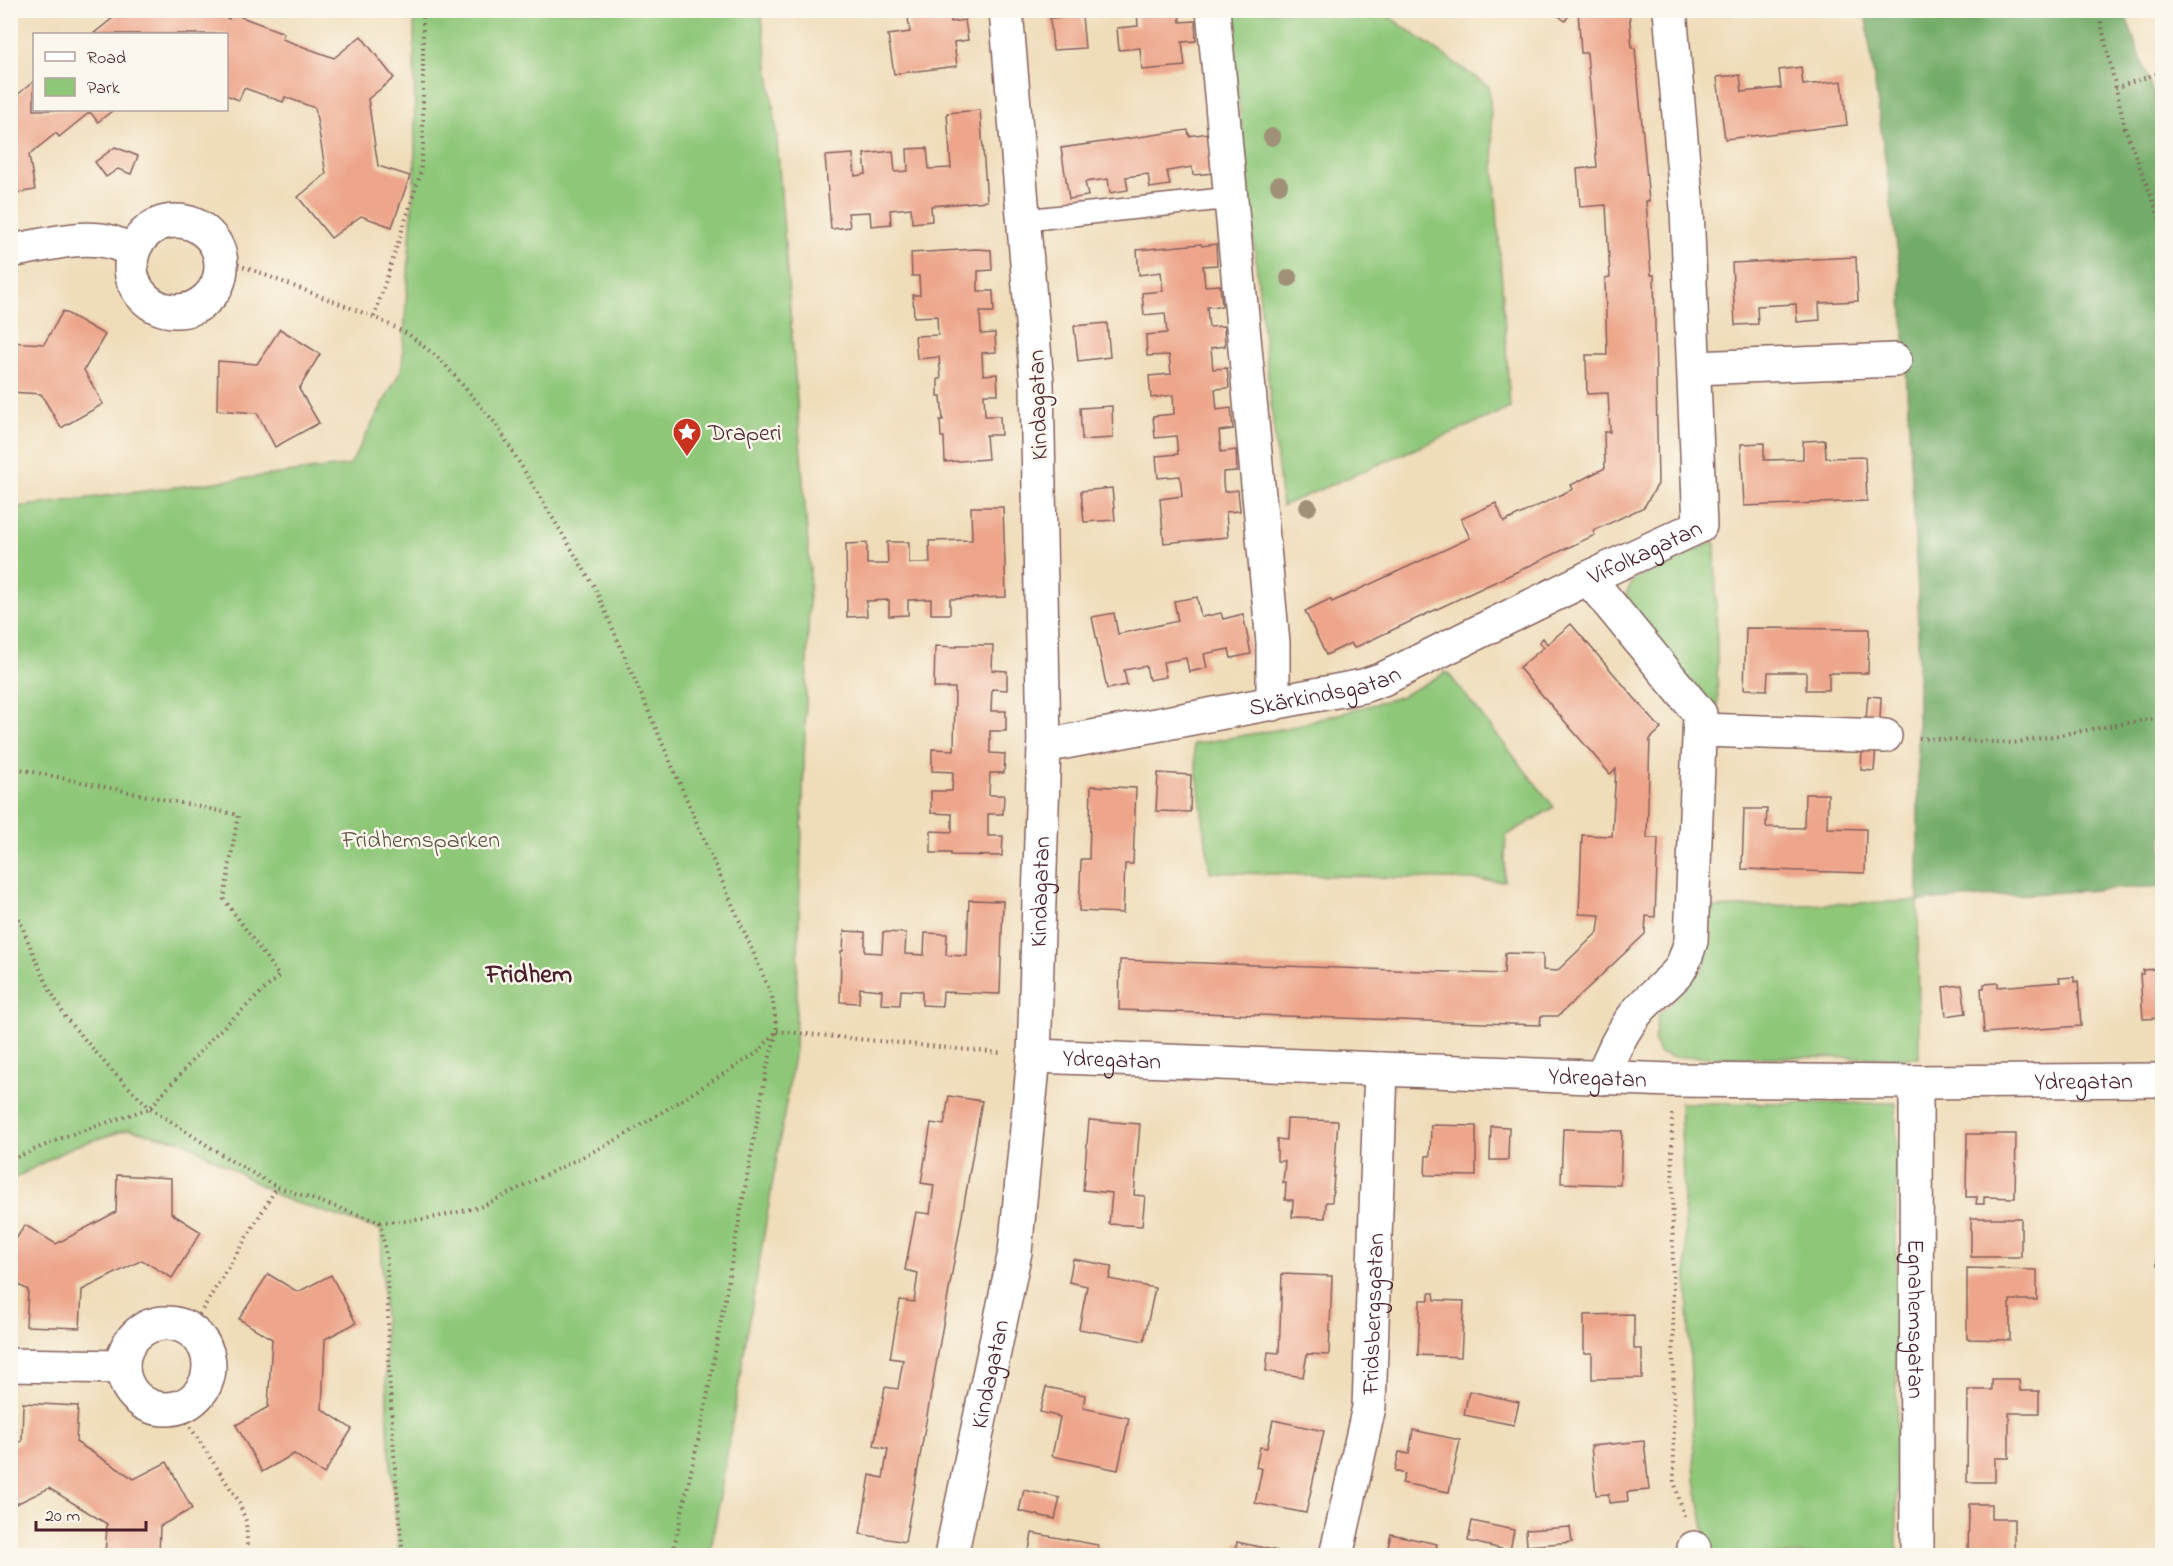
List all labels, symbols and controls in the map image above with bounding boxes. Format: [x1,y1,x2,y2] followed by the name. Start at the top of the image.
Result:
[33,33,228,111] legend
[87,46,126,72] text: Road
[87,76,120,102] text: Park
[1020,349,1059,461] street label: Kindagatan
[671,416,703,458] place icon: Draperi
[707,417,782,452] place label: Draperi
[1582,512,1709,596] street label: Vifolkagatan
[1246,658,1408,727] street label: Skärkindsgatan
[341,824,500,859] park label: Fridhemsparken
[1023,836,1061,948] street label: Kindagatan
[484,957,572,995] district label: Fridhem
[1062,1042,1162,1081] street label: Ydregatan
[1548,1060,1647,1099] street label: Ydregatan
[2034,1065,2133,1101] street label: Ydregatan
[1354,1232,1395,1396] street label: Fridsbergsgatan
[1896,1239,1932,1399] street label: Egnahemsgatan
[963,1317,1020,1432] street label: Kindagatan
[36,1494,146,1532] scale bar
[45,1504,80,1530] text: 20 m

